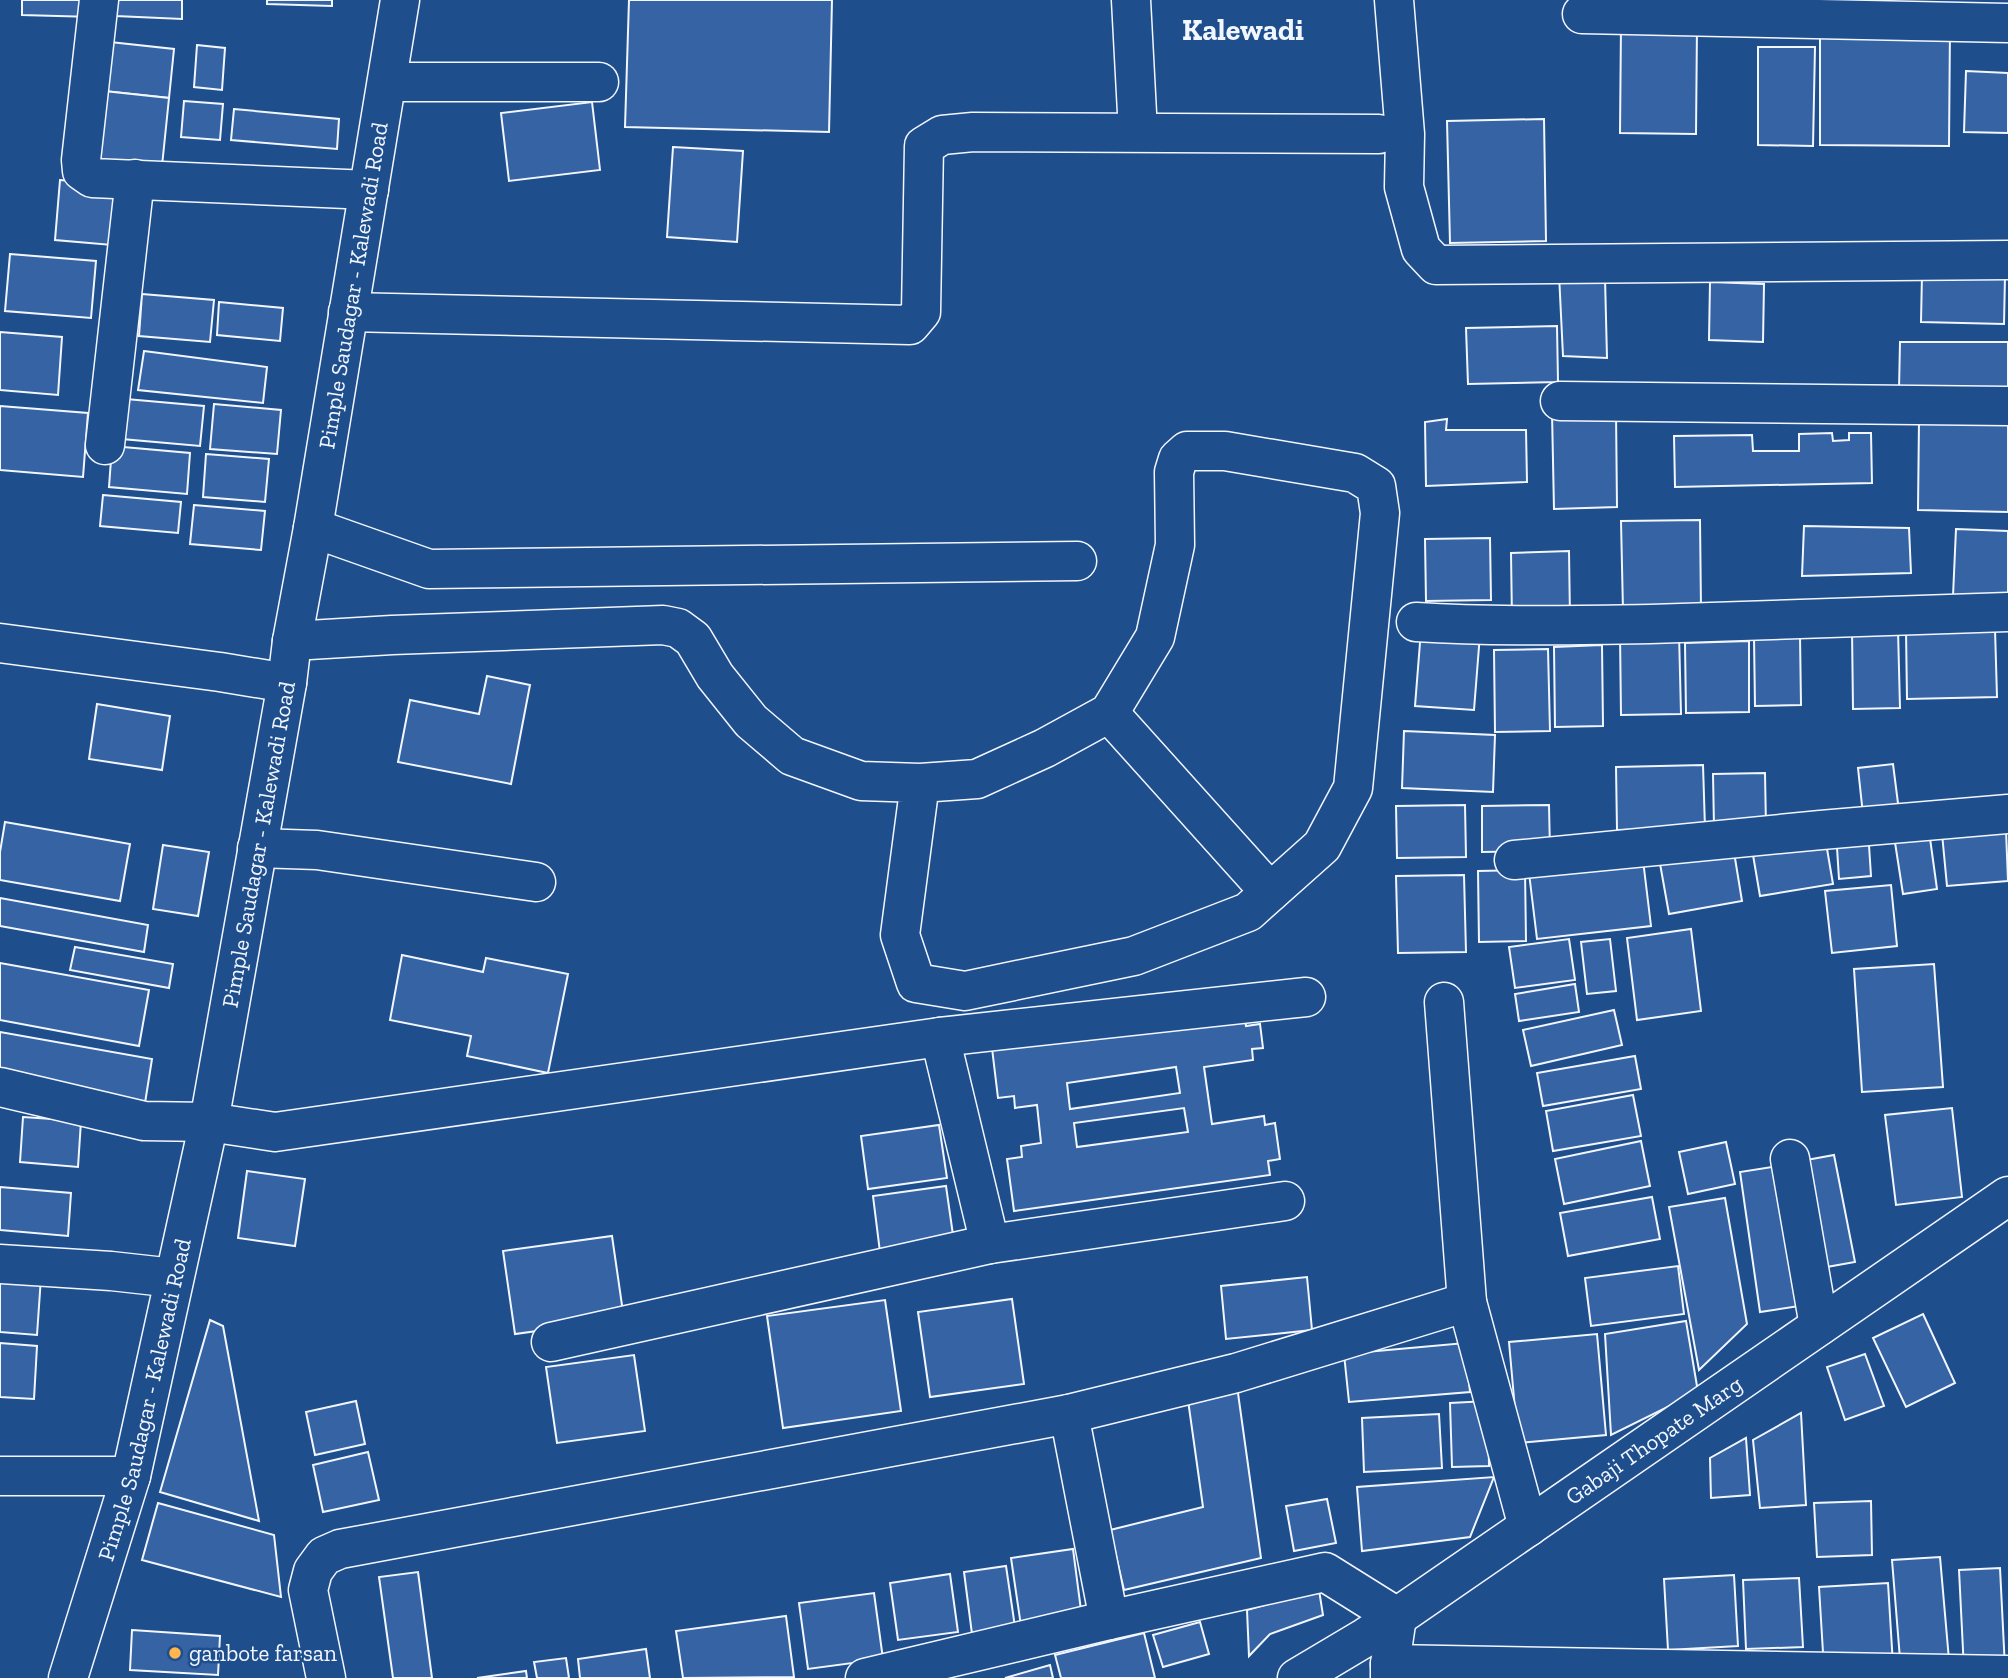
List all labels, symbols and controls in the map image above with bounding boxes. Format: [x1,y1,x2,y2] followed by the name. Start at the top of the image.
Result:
[1182,12,1304,48] district label: Kalewadi
[312,120,394,451] street label: Pimple Saudagar - Kalewadi Road
[216,679,301,1010] street label: Pimple Saudagar - Kalewadi Road
[91,1235,197,1564] street label: Pimple Saudagar - Kalewadi Road
[1560,1369,1748,1511] street label: Gabaji Thopate Marg
[189,1639,337,1667] place label: ganbote farsan
[167,1645,183,1661] marker: ganbote farsan

